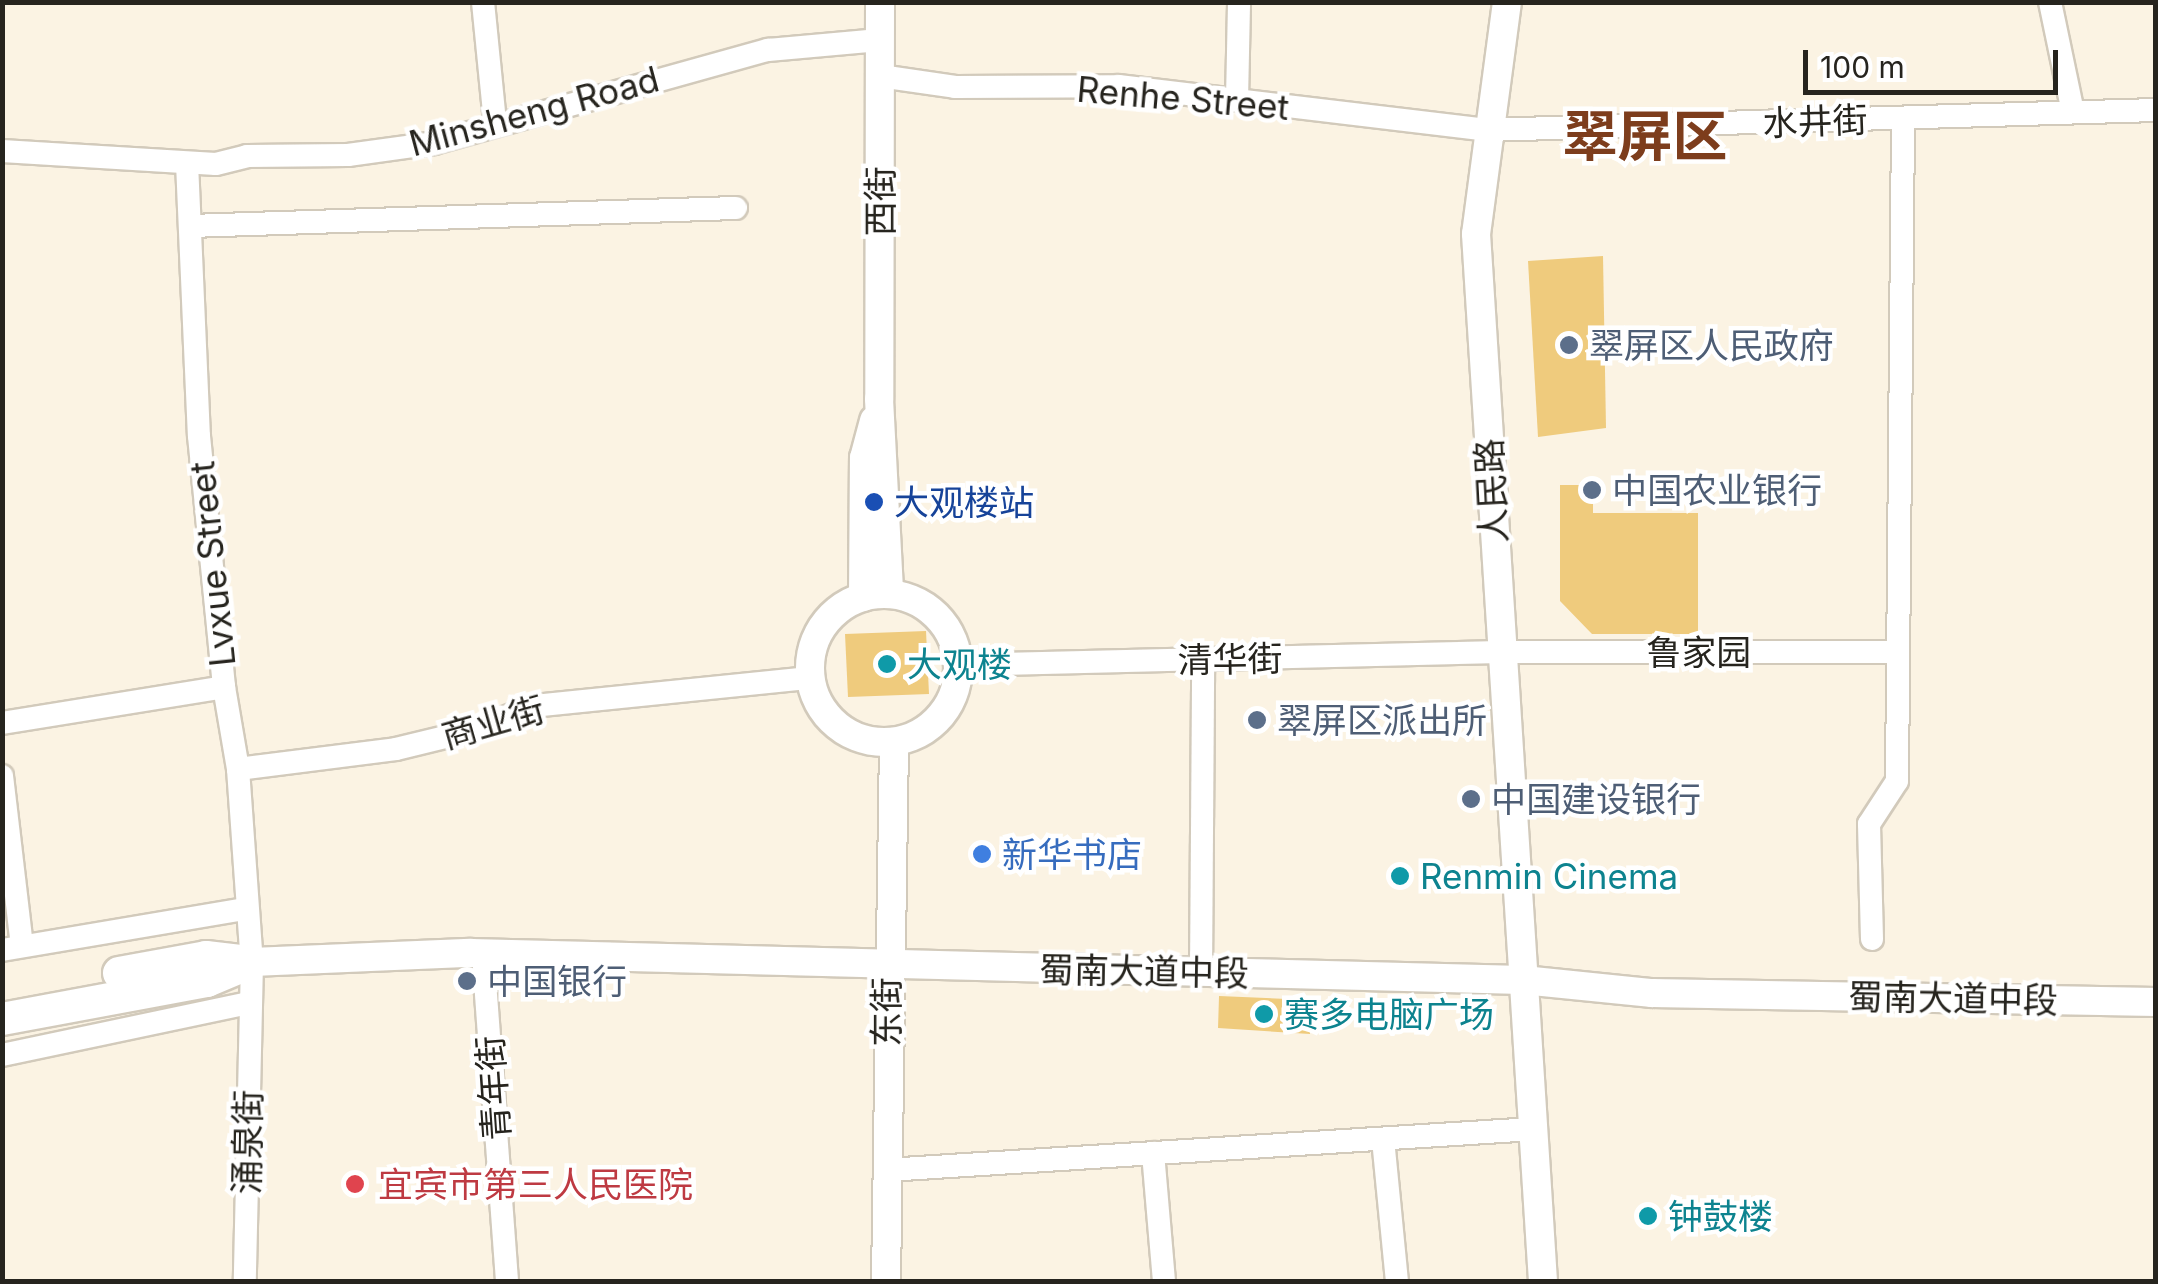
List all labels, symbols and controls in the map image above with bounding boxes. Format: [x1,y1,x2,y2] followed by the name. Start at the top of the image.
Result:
[1808,30,2063,92] scale bar
[1820,49,1905,85] text: 100 m
[405,57,663,165] street label: Minsheng Road
[1075,68,1291,128] street label: Renhe Street
[1762,98,1868,144] street label: 水井街
[1563,104,1727,170] district label: 翠屏区
[859,166,901,236] street label: 西街
[1589,324,1834,366] place label: 翠屏区人民政府
[1558,334,1580,356] marker: 翠屏区人民政府
[1467,437,1515,545] street label: 人民路
[180,459,244,669] street label: Lvxue Street
[1612,469,1822,511] place label: 中国农业银行
[1581,479,1603,501] marker: 中国农业银行
[894,481,1034,523] place label: 大观楼站
[863,491,885,513] marker: 大观楼站
[1647,631,1751,673] street label: 鲁家园
[1177,637,1283,681] street label: 清华街
[907,643,1012,685] place label: 大观楼
[876,653,898,675] marker: 大观楼
[437,687,549,757] street label: 商业街
[1277,699,1487,741] place label: 翠屏区派出所
[1246,709,1268,731] marker: 翠屏区派出所
[1491,778,1701,820] place label: 中国建设银行
[1460,788,1482,810] marker: 中国建设银行
[1002,833,1142,875] place label: 新华书店
[971,843,993,865] marker: 新华书店
[1420,855,1678,897] place label: Renmin Cinema
[1389,865,1411,887] marker: Renmin Cinema
[1039,948,1249,994] street label: 蜀南大道中段
[487,960,627,1002] place label: 中国银行
[456,970,478,992] marker: 中国银行
[1848,975,2058,1021] street label: 蜀南大道中段
[865,977,907,1047] street label: 东街
[1284,993,1494,1035] place label: 赛多电脑广场
[1253,1003,1275,1025] marker: 赛多电脑广场
[468,1034,518,1142] street label: 青年街
[225,1089,269,1195] street label: 涌泉街
[378,1163,693,1205] place label: 宜宾市第三人民医院
[342,1171,368,1197] marker: 宜宾市第三人民医院
[1668,1195,1773,1237] place label: 钟鼓楼
[1637,1205,1659,1227] marker: 钟鼓楼

